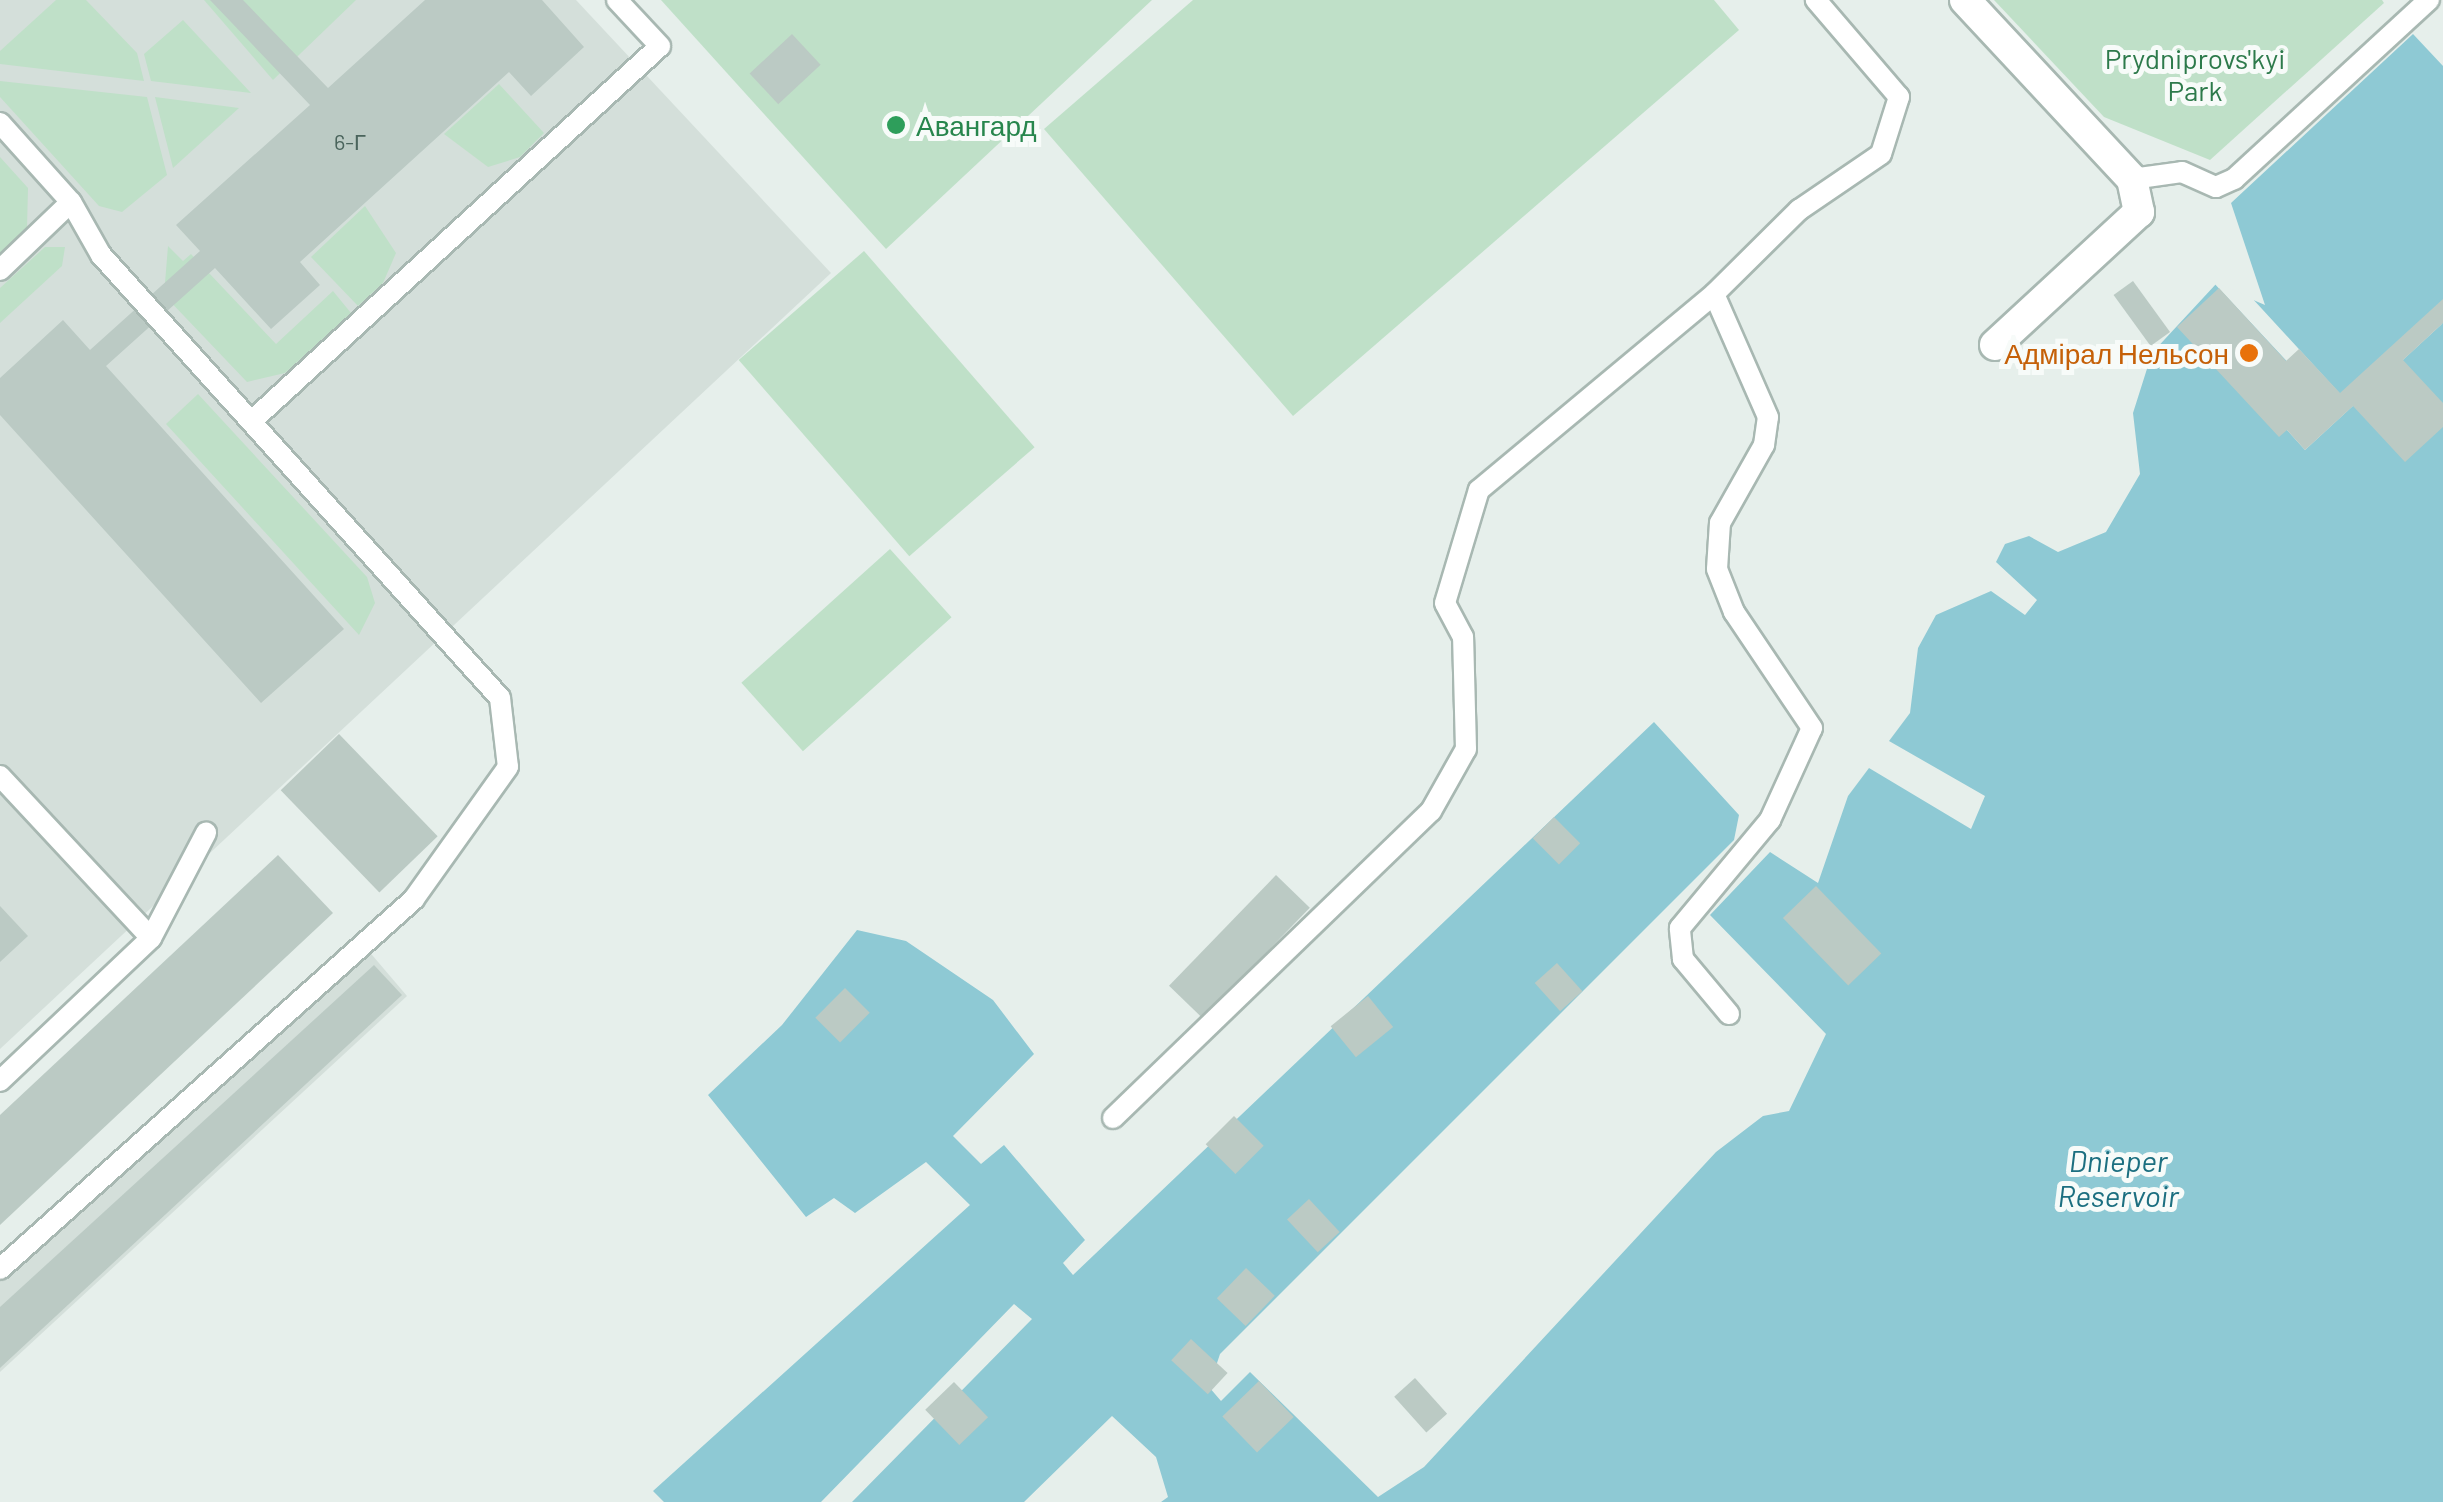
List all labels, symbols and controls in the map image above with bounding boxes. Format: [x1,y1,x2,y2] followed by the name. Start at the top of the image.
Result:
[2105,41,2285,107] park label: Prydniprovs'kyi Park
[916,108,1037,142] place label: Авангард
[885,114,907,136] marker: Авангард
[334,129,366,155] house number: 6-Г
[2004,336,2229,370] place label: Адмірал Нельсон
[2238,342,2260,364] marker: Адмірал Нельсон
[2057,1142,2179,1212] water label: Dnieper Reservoir

